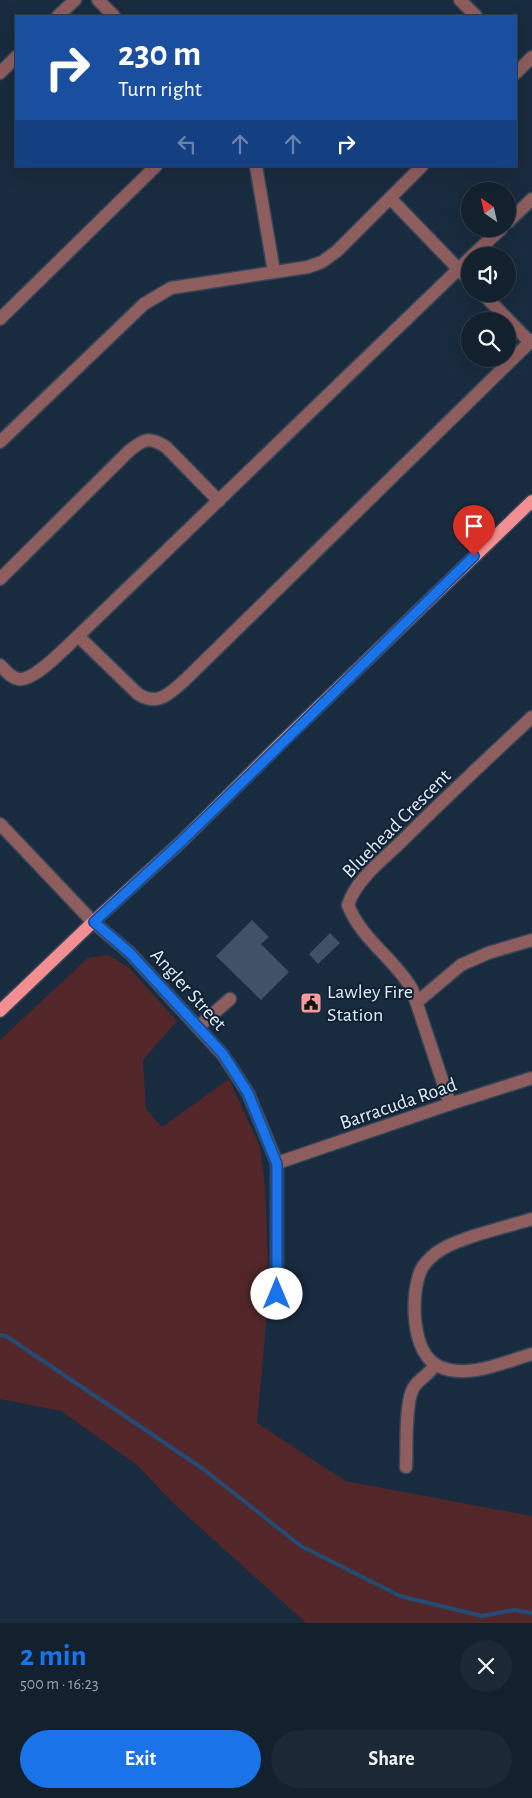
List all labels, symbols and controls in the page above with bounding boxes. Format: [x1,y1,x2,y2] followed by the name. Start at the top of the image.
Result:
[35,35,100,100] icon: right
[118,37,201,72] text: 230 m
[118,78,202,100] text: Turn right
[173,130,201,158] icon: left
[226,130,254,158] icon: ahead
[279,130,307,158] icon: ahead
[332,130,360,158] icon: right
[461,182,516,238] north arrow
[461,182,516,367] map controls
[461,247,516,302] button: sound
[461,312,516,367] button: search
[453,505,495,556] pin
[460,512,488,540] icon: arrive
[339,765,455,882] street label: Bluehead Crescent
[147,945,230,1035] street label: Angler Street
[327,982,413,1025] place label: Lawley Fire Station
[299,991,323,1015] public building icon: Lawley Fire Station
[337,1075,459,1133] street label: Barracuda Road
[250,1267,302,1319] position arrow
[460,1640,512,1692] button: close
[20,1641,87,1671] text: 2 min
[20,1676,99,1692] text: 500 m · 16:23
[20,1730,261,1788] button: Exit
[271,1730,512,1788] button: Share

